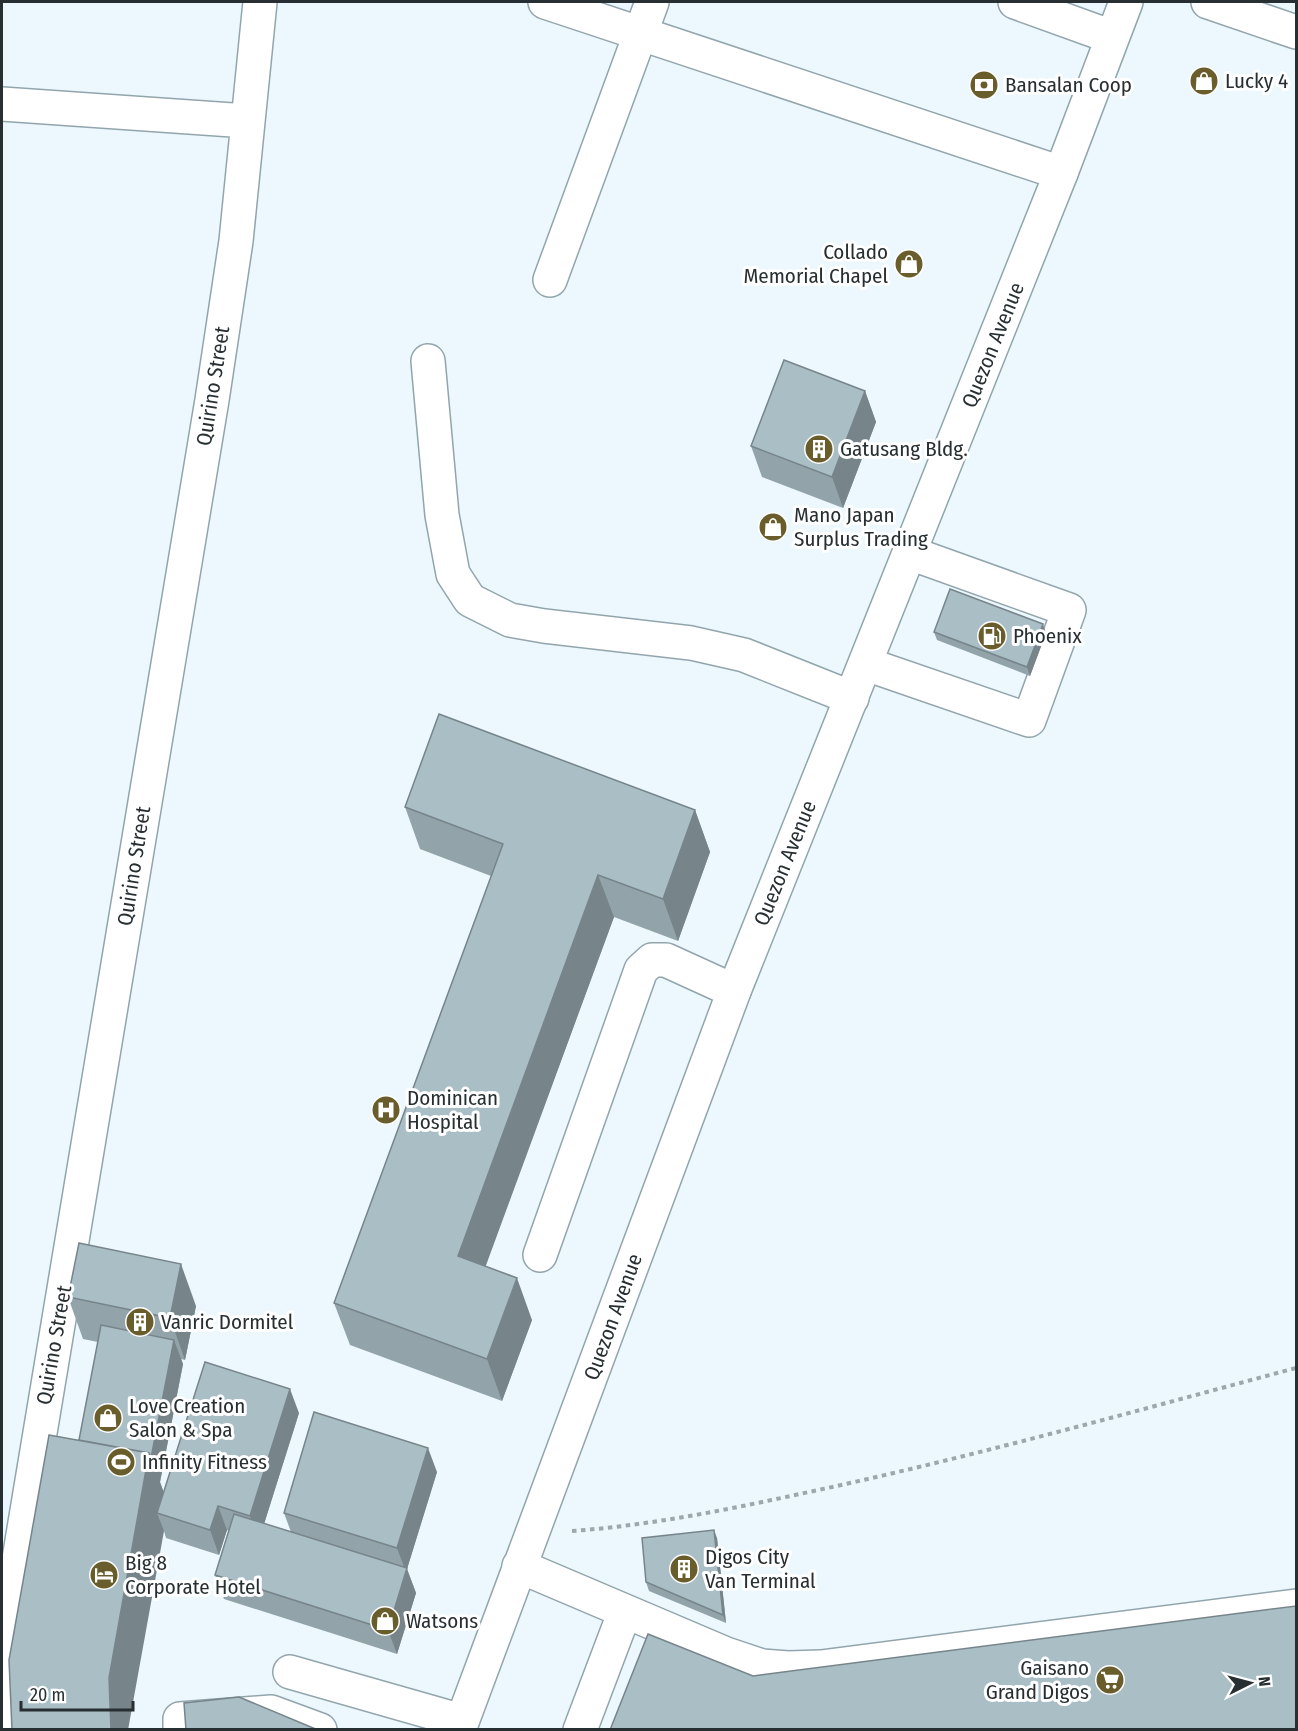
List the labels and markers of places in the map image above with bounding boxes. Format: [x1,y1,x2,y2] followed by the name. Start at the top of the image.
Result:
[1188,65,1220,97] shop icon: Lucky 4
[1225,68,1288,94] place label: Lucky 4
[968,69,1000,101] bank icon: Bansalan Coop
[1005,72,1132,98] place label: Bansalan Coop
[743,239,888,289] place label: Collado Memorial Chapel
[893,248,925,280] shop icon: Collado Memorial Chapel
[803,433,835,465] building icon: Gatusang Bldg.
[840,436,968,462] place label: Gatusang Bldg.
[794,502,928,552] place label: Mano Japan Surplus Trading
[757,511,789,543] shop icon: Mano Japan Surplus Trading
[976,620,1008,652] fuel station icon: Phoenix
[1013,623,1082,649] place label: Phoenix
[407,1085,498,1135] place label: Dominican Hospital
[370,1094,402,1126] hospital icon: Dominican Hospital
[124,1306,156,1338] building icon: Vanric Dormitel
[161,1309,294,1335] place label: Vanric Dormitel
[129,1393,245,1443] place label: Love Creation Salon & Spa
[92,1402,124,1434] shop icon: Love Creation Salon & Spa
[105,1446,137,1478] sports icon: Infinity Fitness
[142,1449,267,1475] place label: Infinity Fitness
[705,1544,816,1594] place label: Digos City Van Terminal
[125,1550,261,1600] place label: Big 8 Corporate Hotel
[668,1553,700,1585] building icon: Digos City Van Terminal
[88,1559,120,1591] hotel icon: Big 8 Corporate Hotel
[369,1605,401,1637] shop icon: Watsons
[406,1608,478,1634] place label: Watsons
[986,1655,1089,1705] place label: Gaisano Grand Digos
[1094,1664,1126,1696] supermarket icon: Gaisano Grand Digos

